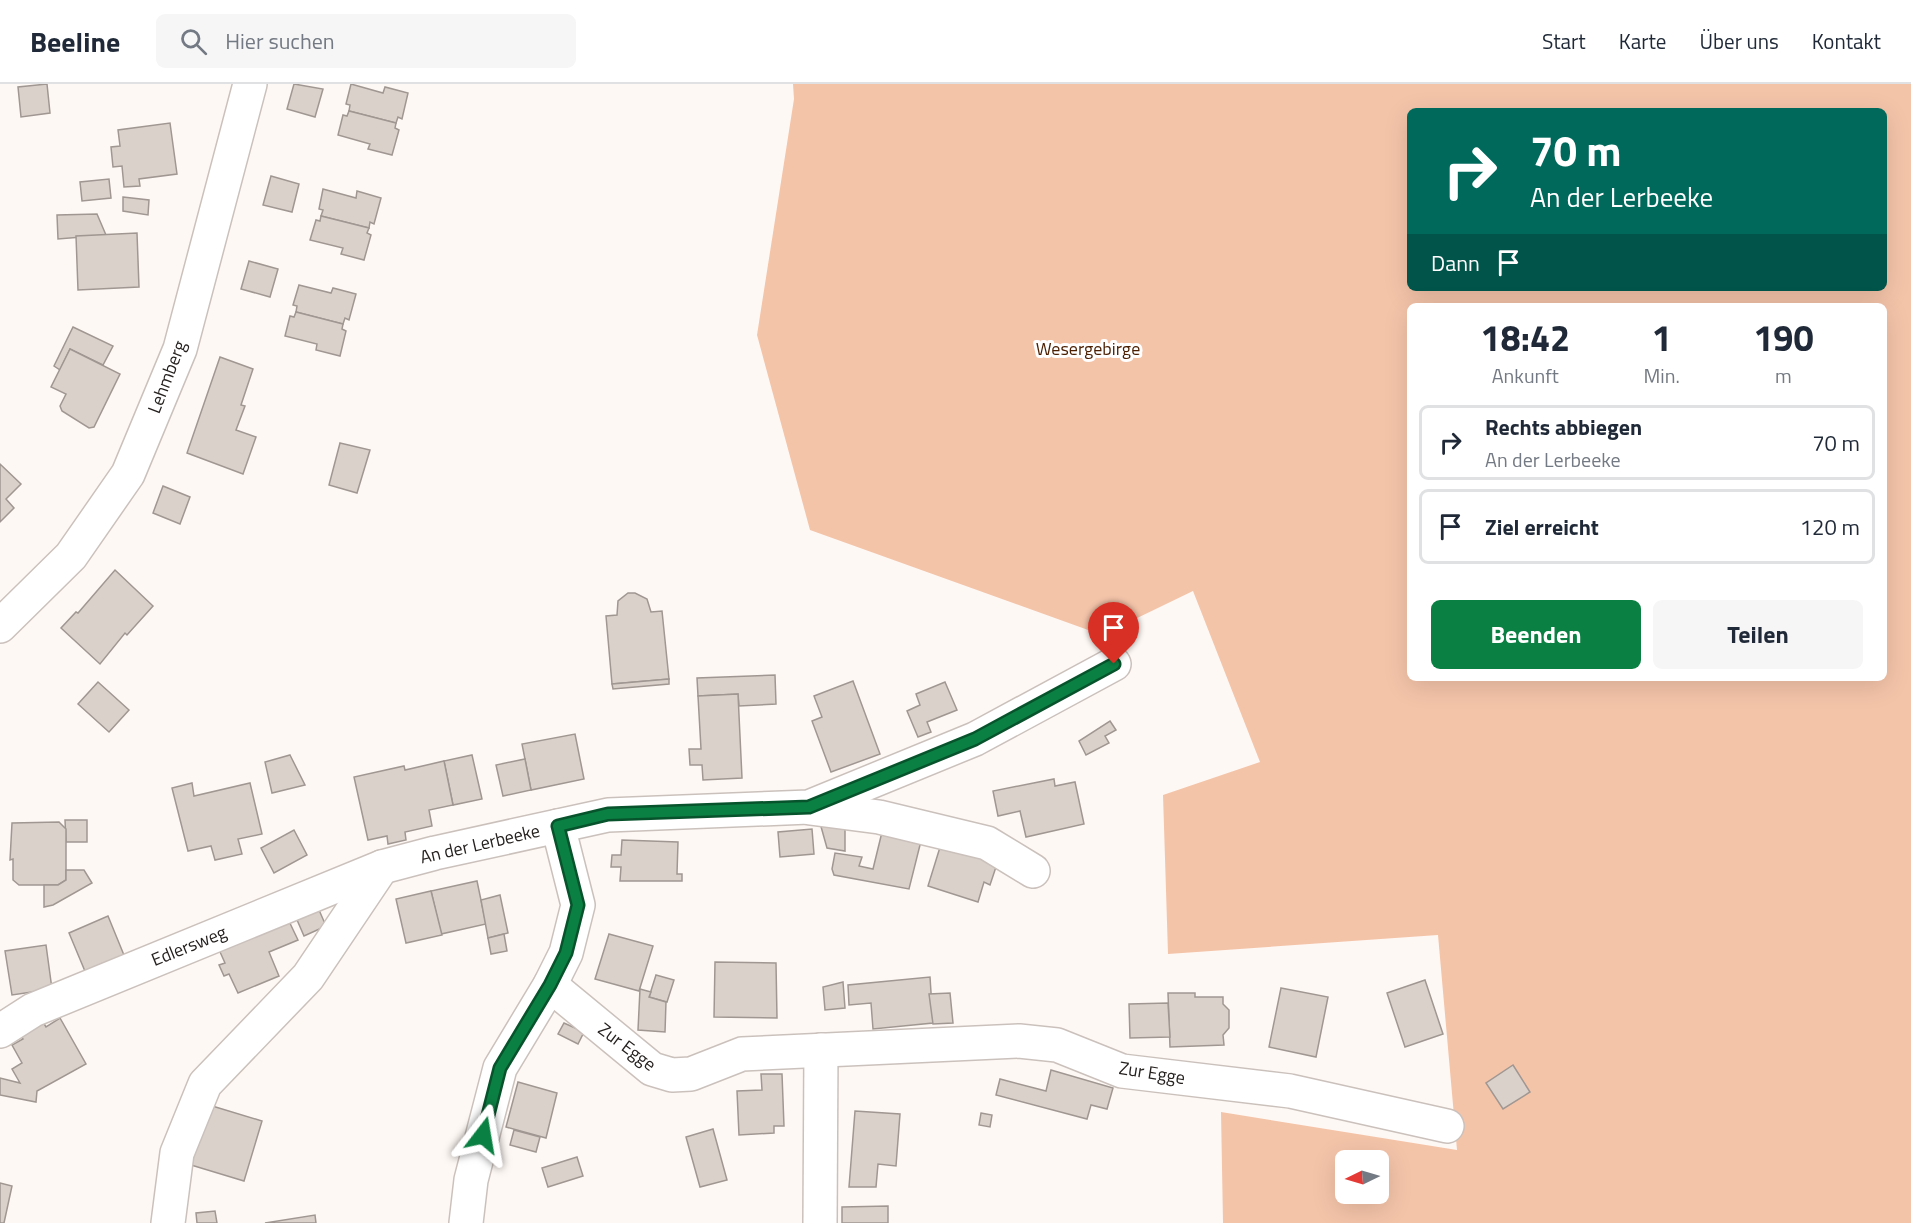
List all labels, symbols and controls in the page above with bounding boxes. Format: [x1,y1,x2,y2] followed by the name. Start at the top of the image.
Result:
[156,14,576,68] search box
[30,20,120,63] text: Beeline
[225,24,335,58] text: Hier suchen
[177,25,210,58] icon: search
[1542,25,1586,57] text: Start
[1619,25,1666,57] text: Karte
[1699,25,1779,57] text: Über uns
[1812,25,1881,57] text: Kontakt
[1530,118,1622,182] text: 70 m
[1431,132,1509,210] icon: right
[1530,176,1713,217] text: An der Lerbeeke
[1431,246,1480,280] text: Dann
[1492,246,1525,279] icon: arrive
[1480,310,1570,365] text: 18:42
[1652,310,1672,365] text: 1
[1753,310,1814,365] text: 190
[1036,335,1140,362] park label: Wesergebirge
[140,336,193,417] street label: Lehmberg
[1492,360,1559,391] text: Ankunft
[1644,360,1680,391] text: Min.
[1775,360,1792,391] text: m
[1485,410,1642,444] text: Rechts abbiegen
[1434,426,1467,459] icon: right
[1812,426,1860,460] text: 70 m
[1485,444,1621,475] text: An der Lerbeeke
[1434,510,1467,543] icon: arrive
[1485,510,1599,544] text: Ziel erreicht
[1800,510,1860,544] text: 120 m
[1431,600,1641,669] button: Beenden
[1653,600,1863,669] button: Teilen
[1088,602,1139,664] pin
[1097,611,1130,644] icon: arrive
[417,817,542,870] street label: An der Lerbeeke
[147,918,231,973] street label: Edlersweg
[593,1016,662,1077] street label: Zur Egge
[1117,1054,1187,1091] street label: Zur Egge
[451,1103,515,1167] position arrow
[1335,1150,1389,1204] north arrow
[1335,1150,1389,1204] map controls

